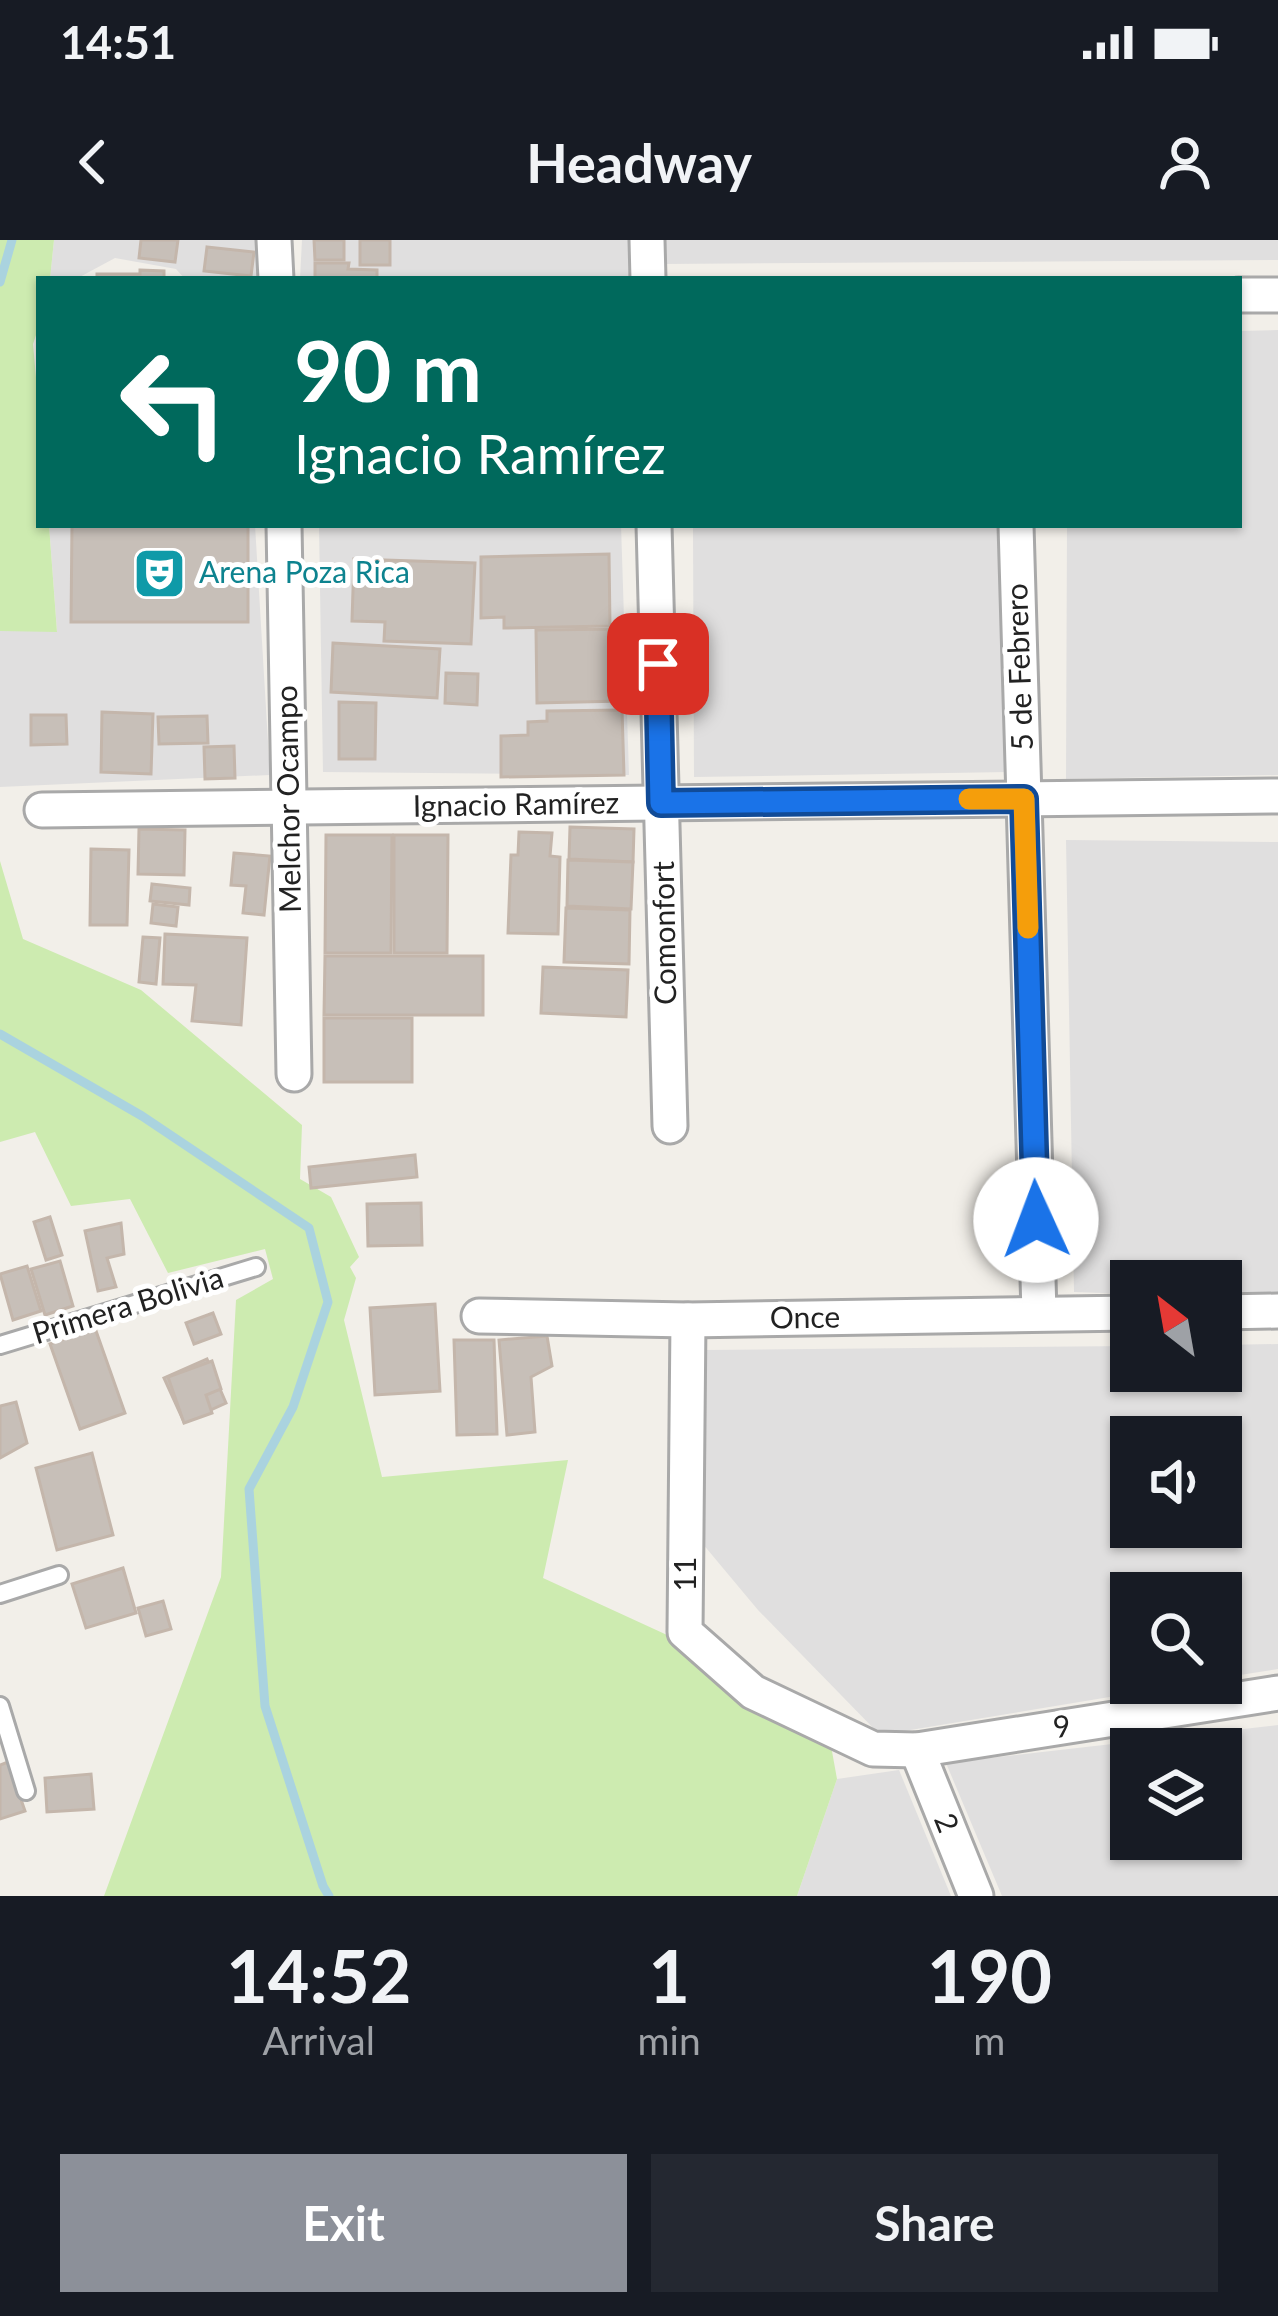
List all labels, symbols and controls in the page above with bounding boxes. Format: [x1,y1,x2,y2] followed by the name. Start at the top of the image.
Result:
[60,15,176,69] text: 14:51
[60,129,126,195] icon: back
[1152,129,1218,195] icon: person
[526,130,752,195] text: Headway
[294,319,482,420] text: 90 m
[96,324,252,480] icon: left
[294,421,666,486] text: Ignacio Ramírez
[132,545,188,601] theatre icon: Arena Poza Rica
[199,553,410,589] place label: Arena Poza Rica
[997,583,1039,751] street label: 5 de Febrero
[607,613,709,715] pin
[625,631,691,697] icon: arrive
[267,685,307,913] street label: Melchor Ocampo
[412,783,619,823] street label: Ignacio Ramírez
[644,861,682,1005] street label: Comonfort
[973,1157,1099,1283] position arrow
[28,1258,227,1350] street label: Primera Bolivia
[1110,1260,1242,1392] north arrow
[1110,1260,1242,1860] map controls
[769,1297,840,1335] street label: Once
[1110,1416,1242,1548] button: sound
[666,1557,702,1591] street label: 11
[1110,1572,1242,1704] button: search
[1050,1706,1073,1744] street label: 9
[1110,1728,1242,1860] button: layers
[928,1807,968,1837] street label: 2
[226,1932,412,2018] text: 14:52
[648,1932,690,2018] text: 1
[927,1932,1052,2018] text: 190
[263,2017,375,2063] text: Arrival
[638,2017,701,2063] text: min
[973,2017,1005,2063] text: m
[60,2154,627,2292] button: Exit
[651,2154,1218,2292] button: Share

